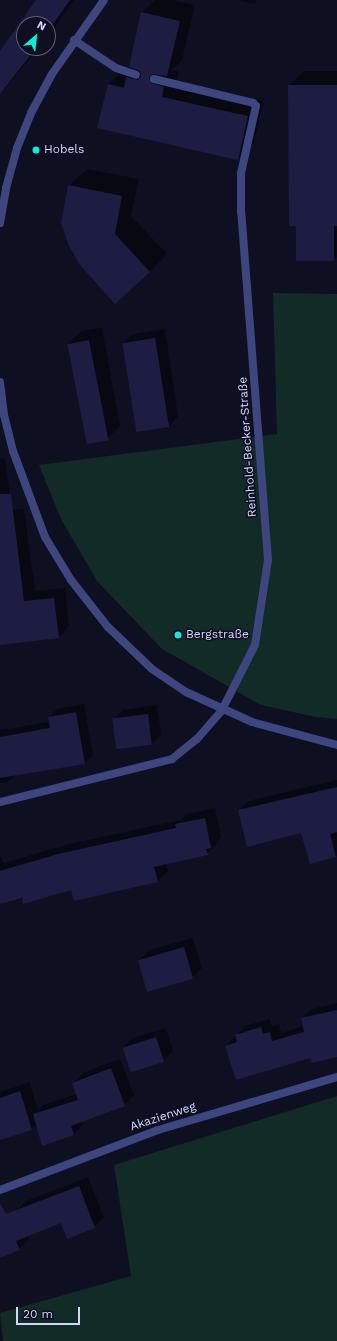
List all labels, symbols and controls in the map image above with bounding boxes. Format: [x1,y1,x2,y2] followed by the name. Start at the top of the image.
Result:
[16,16,56,56] north arrow
[35,18,48,33] text: N
[44,143,84,157] place label: Hobels
[31,145,41,155] marker: Hobels
[236,376,260,518] street label: Reinhold-Becker-Straße
[186,628,249,642] place label: Bergstraße
[173,630,183,640] marker: Bergstraße
[128,1100,198,1134] street label: Akazienweg
[18,1299,82,1325] scale bar
[23,1307,53,1321] text: 20 m

